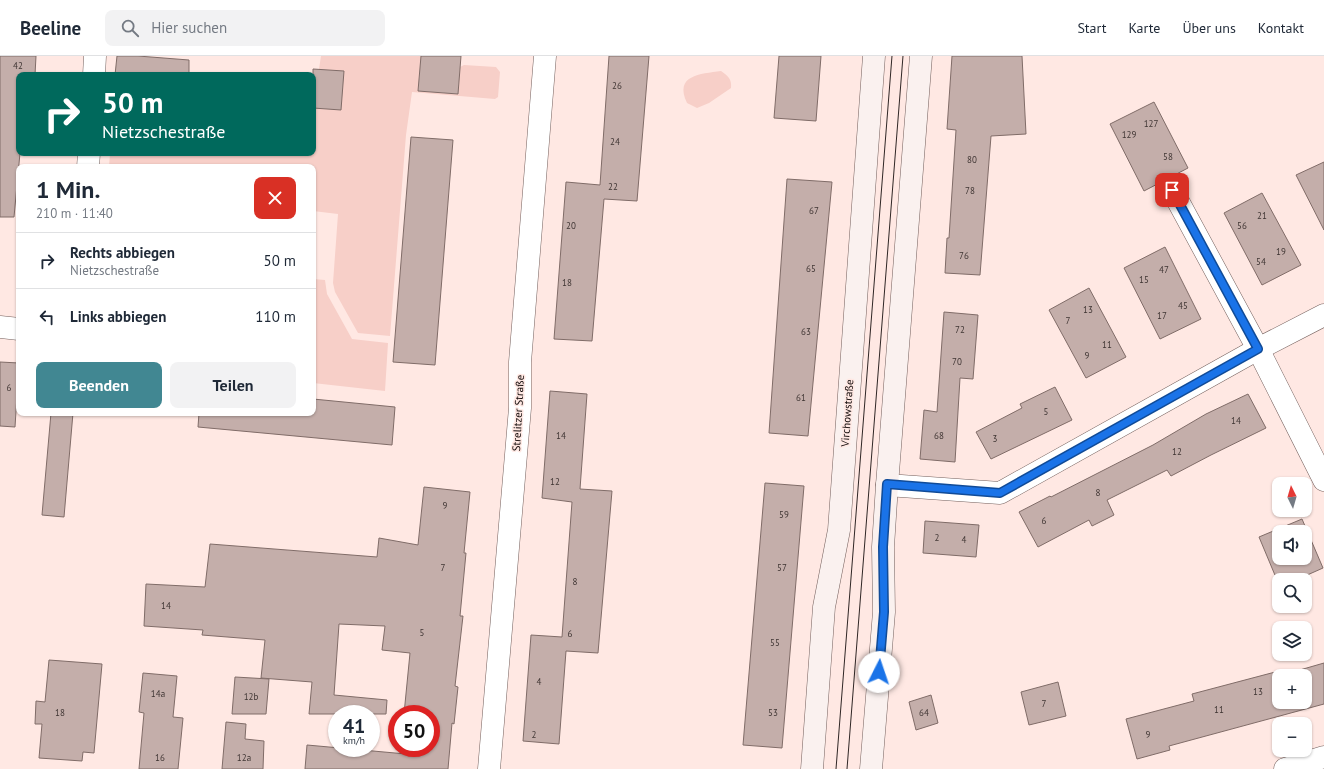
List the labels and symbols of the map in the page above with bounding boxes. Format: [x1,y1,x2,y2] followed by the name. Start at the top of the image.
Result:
[13,60,23,71] house number: 42
[612,80,622,91] house number: 26
[1144,118,1158,129] house number: 127
[1122,129,1136,140] house number: 129
[610,136,620,147] house number: 24
[1163,151,1173,162] house number: 58
[967,154,977,165] house number: 80
[1155,173,1189,207] pin
[608,181,618,192] house number: 22
[965,185,975,196] house number: 78
[809,205,819,216] house number: 67
[1257,210,1267,221] house number: 21
[566,220,576,231] house number: 20
[1237,220,1247,231] house number: 56
[1276,246,1286,257] house number: 19
[959,250,969,261] house number: 76
[1256,256,1266,267] house number: 54
[806,263,816,274] house number: 65
[1159,264,1169,275] house number: 47
[1139,274,1149,285] house number: 15
[562,277,572,288] house number: 18
[1178,300,1188,311] house number: 45
[1083,304,1093,315] house number: 13
[1157,310,1167,321] house number: 17
[1066,315,1071,326] house number: 7
[955,324,965,335] house number: 72
[801,326,811,337] house number: 63
[1102,339,1112,350] house number: 11
[1085,350,1090,361] house number: 9
[952,356,962,367] house number: 70
[509,374,527,452] street label: Strelitzer Straße
[838,378,856,448] street label: Virchowstraße
[7,382,12,393] house number: 6
[796,392,806,403] house number: 61
[1044,406,1049,417] house number: 5
[1231,415,1241,426] house number: 14
[556,430,566,441] house number: 14
[934,430,944,441] house number: 68
[993,433,998,444] house number: 3
[1172,446,1182,457] house number: 12
[550,476,560,487] house number: 12
[1272,477,1312,517] north arrow
[1096,487,1101,498] house number: 8
[443,500,448,511] house number: 9
[779,509,789,520] house number: 59
[1042,515,1047,526] house number: 6
[935,532,940,543] house number: 2
[962,534,967,545] house number: 4
[441,562,446,573] house number: 7
[777,562,787,573] house number: 57
[573,576,578,587] house number: 8
[161,600,171,611] house number: 14
[420,627,425,638] house number: 5
[568,628,573,639] house number: 6
[770,637,780,648] house number: 55
[858,651,900,693] position arrow
[537,676,542,687] house number: 4
[1253,686,1263,697] house number: 13
[151,688,165,699] house number: 14a
[244,691,258,702] house number: 12b
[1042,698,1047,709] house number: 7
[1214,704,1224,715] house number: 11
[388,705,440,757] speed limit sign: 50
[55,707,65,718] house number: 18
[768,707,778,718] house number: 53
[919,707,929,718] house number: 64
[532,729,537,740] house number: 2
[1146,729,1151,740] house number: 9
[155,752,165,763] house number: 16
[237,752,251,763] house number: 12a

